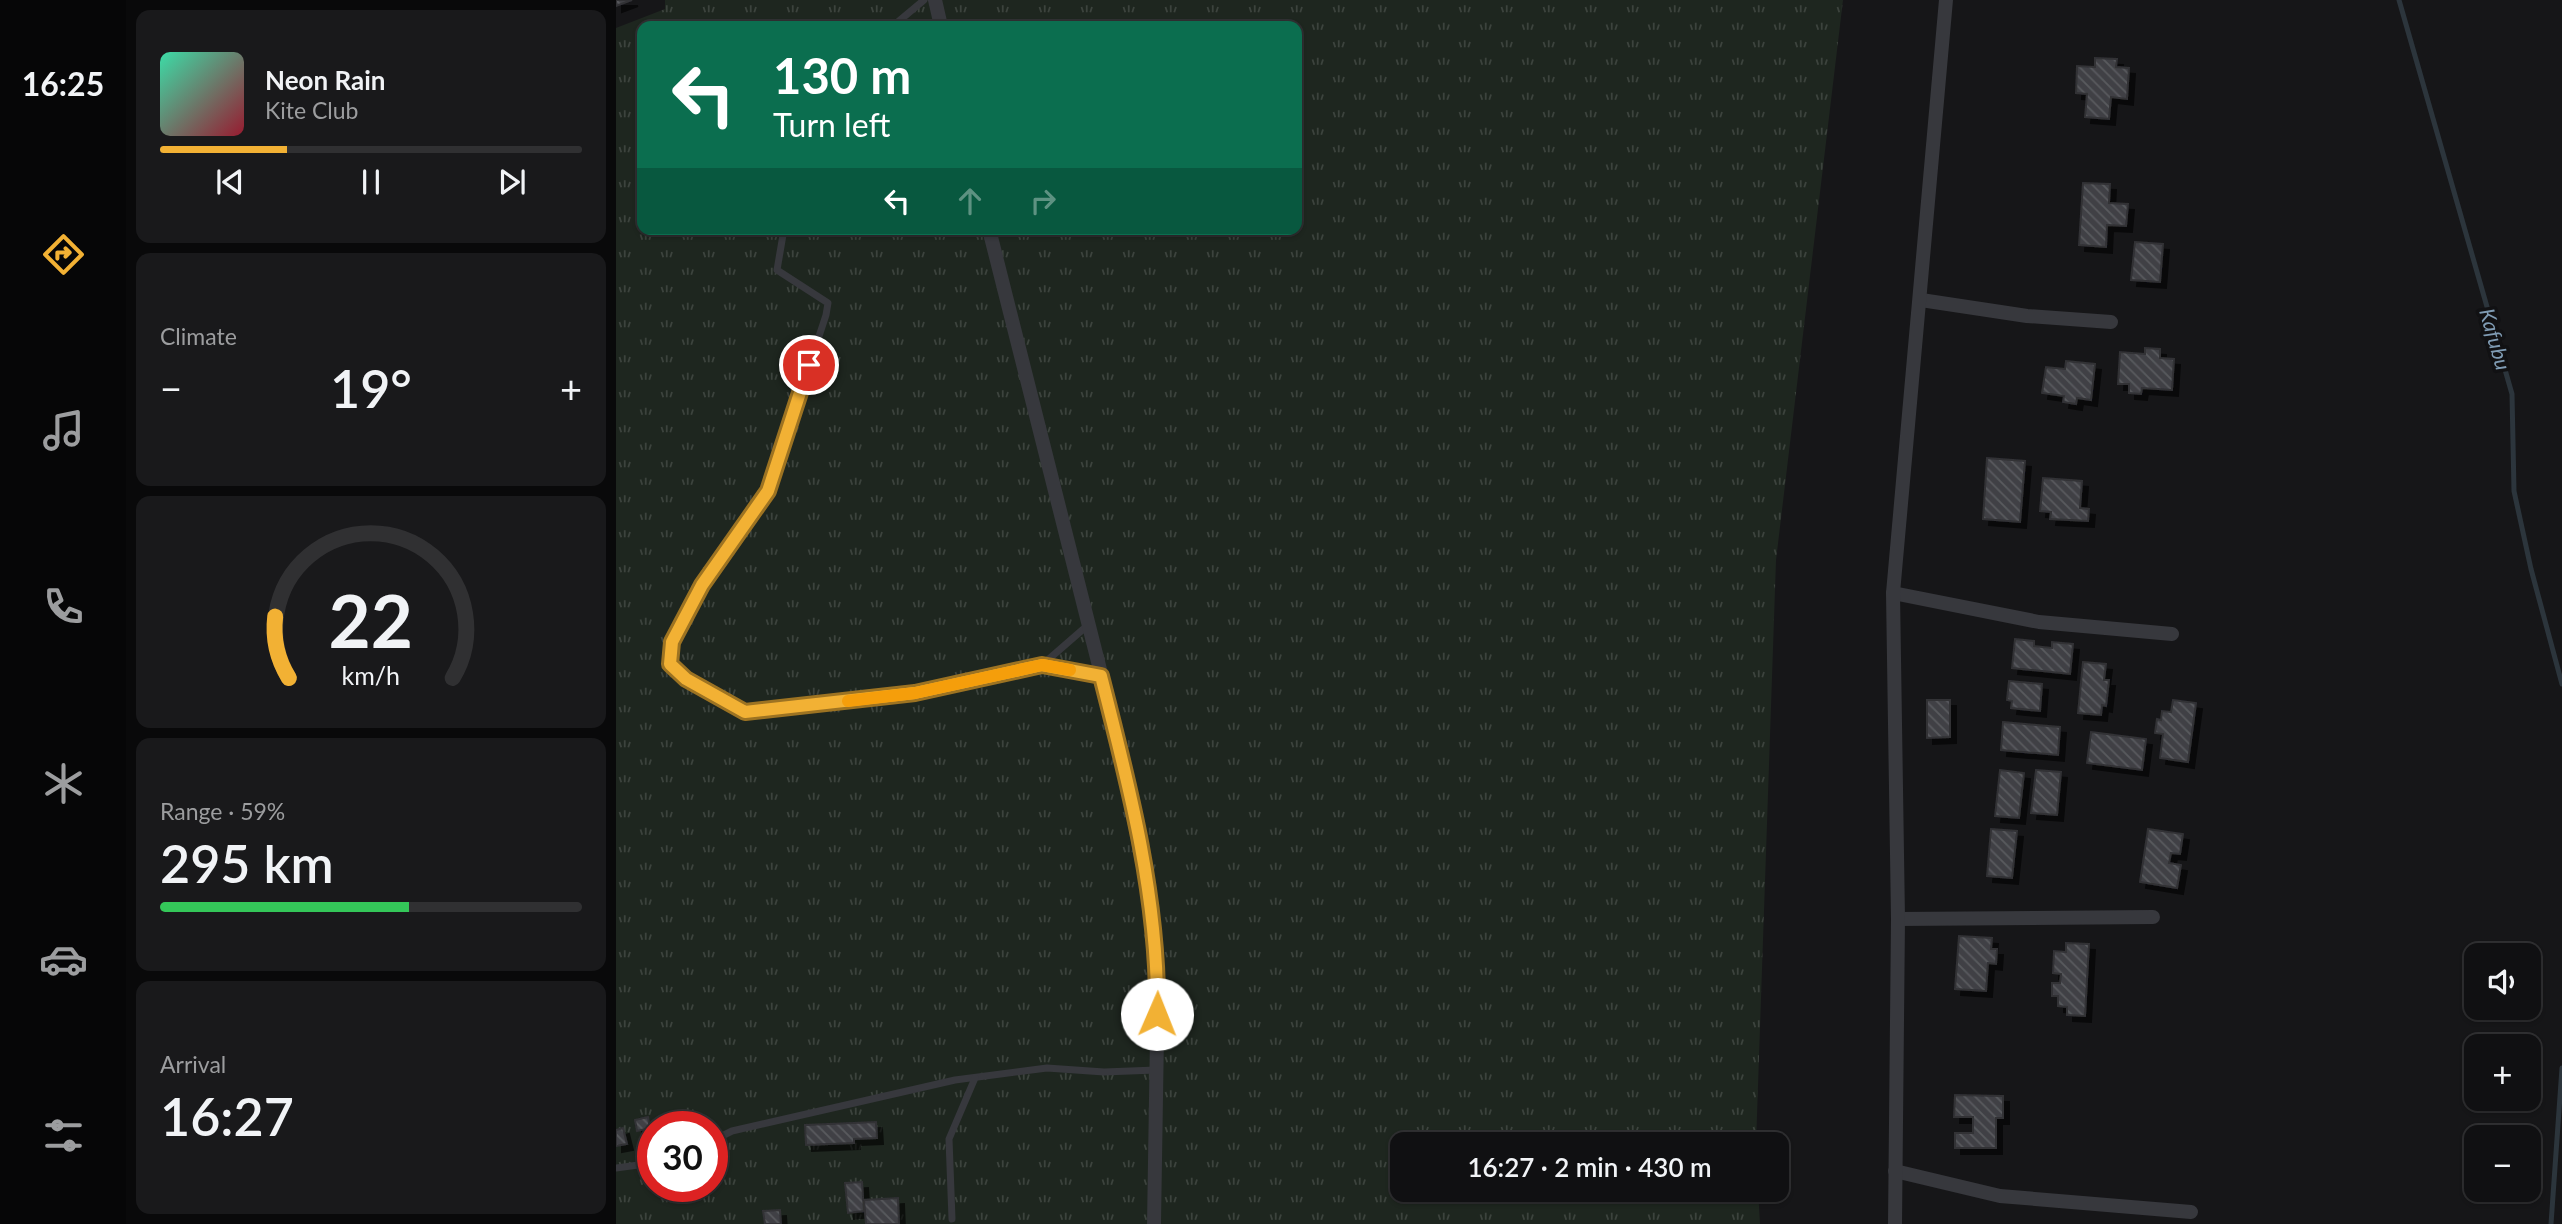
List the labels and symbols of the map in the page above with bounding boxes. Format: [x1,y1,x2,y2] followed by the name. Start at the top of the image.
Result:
[2475,305,2517,373] water label: Kafubu
[779,335,839,395] pin
[1120,977,1194,1051] position arrow
[637,1111,728,1202] speed limit sign: 30

